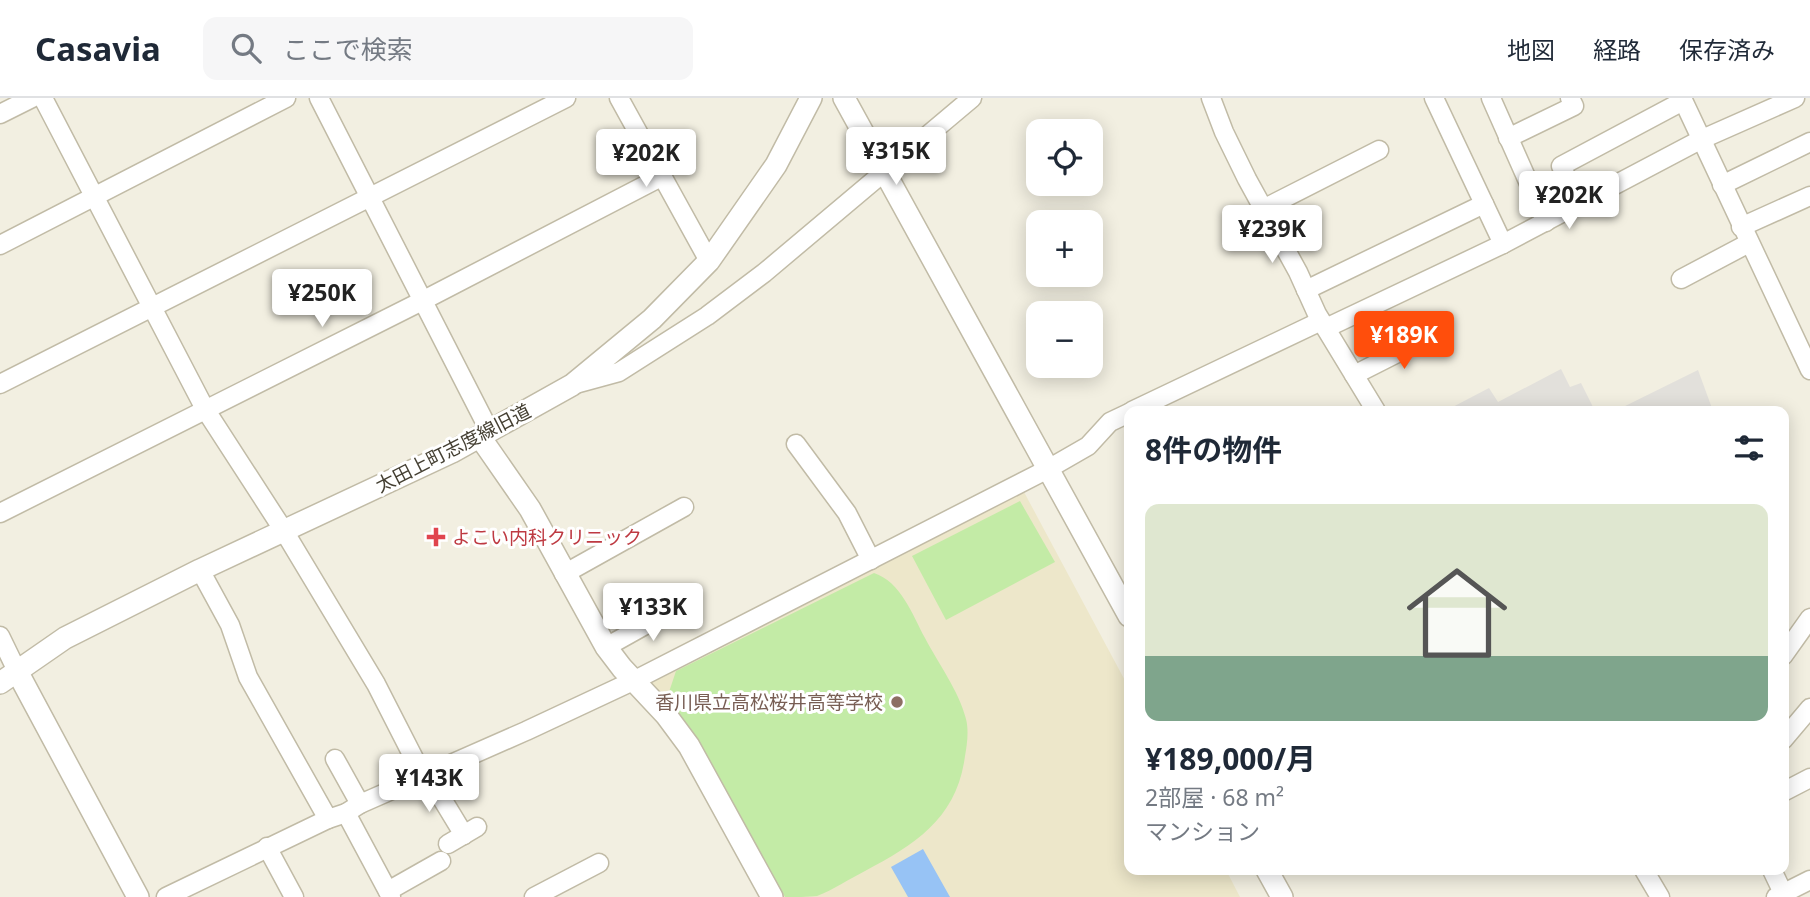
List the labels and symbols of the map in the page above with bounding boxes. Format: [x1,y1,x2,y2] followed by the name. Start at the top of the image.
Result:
[847,127,945,187] pin: ¥315K
[597,130,695,189] pin: ¥202K
[1520,172,1618,231] pin: ¥202K
[1223,206,1321,265] pin: ¥239K
[273,270,371,329] pin: ¥250K
[1355,312,1453,371] pin: ¥189K
[371,398,535,498] street label: 太田上町志度線旧道
[452,524,642,550] place label: よこい内科クリニック
[426,527,446,547] marker: よこい内科クリニック
[604,584,702,643] pin: ¥133K
[655,689,883,715] place label: 香川県立高松桜井高等学校
[889,694,905,710] marker: 香川県立高松桜井高等学校
[380,754,478,814] pin: ¥143K

